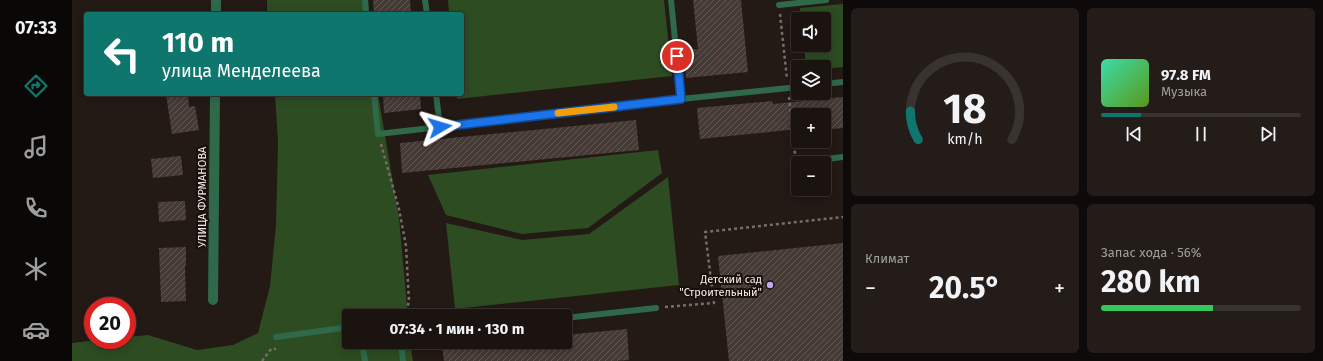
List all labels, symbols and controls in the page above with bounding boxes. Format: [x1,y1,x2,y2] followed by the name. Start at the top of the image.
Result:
[791,12,831,196] map controls
[791,12,831,52] button: sound
[15,17,57,39] text: 07:33
[162,26,234,59] text: 110 m
[96,28,148,80] icon: left
[660,39,694,73] pin
[666,45,688,67] icon: arrive
[162,60,321,82] text: улица Менделеева
[791,60,831,100] button: layers
[1161,66,1211,84] text: 97.8 FM
[22,72,50,100] icon: directions
[943,84,987,134] text: 18
[1161,84,1207,99] text: Музыка
[419,106,461,148] position arrow
[791,108,831,148] button: +
[1123,123,1145,145] icon: previous
[1190,123,1212,145] icon: pause
[1257,123,1279,145] icon: next
[947,130,983,147] text: km/h
[22,133,50,161] icon: music
[196,146,209,247] street label: УЛИЦА ФУРМАНОВА
[791,156,831,196] button: −
[22,194,50,222] icon: phone
[1101,245,1201,260] text: Запас хода · 56%
[865,251,909,266] text: Климат
[22,255,50,283] icon: climate
[1101,264,1201,300] text: 280 km
[929,270,1001,306] text: 20.5°
[679,273,762,299] place label: Детский сад "Строительный"
[865,275,876,302] text: −
[1054,275,1065,302] text: +
[765,280,775,290] marker: Детский сад "Строительный"
[84,297,136,349] speed limit sign: 20
[22,316,50,344] icon: car
[389,320,525,338] text: 07:34 · 1 мин · 130 m

